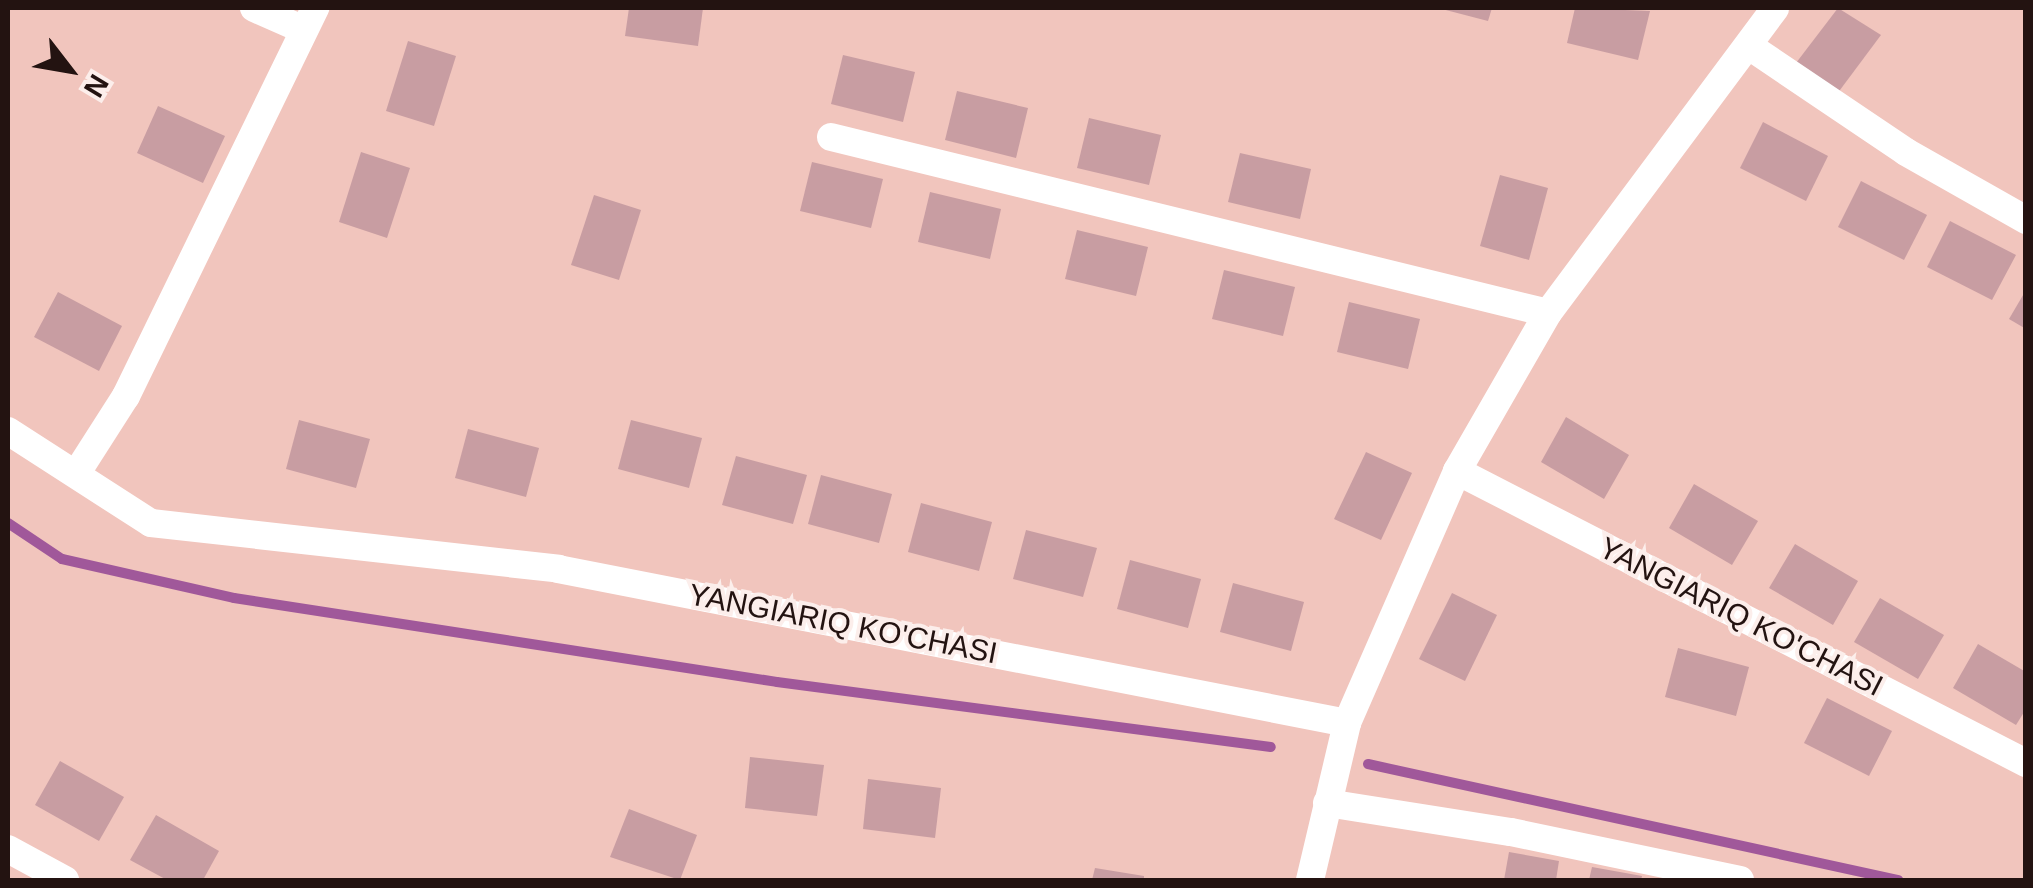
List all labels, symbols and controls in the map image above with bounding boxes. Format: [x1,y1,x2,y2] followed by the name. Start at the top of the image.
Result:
[20,20,120,120] north arrow
[78,69,115,102] text: N
[1593,530,1889,704] street label: YANGIARIQ KO'CHASI
[686,576,1000,672] street label: YANGIARIQ KO'CHASI

